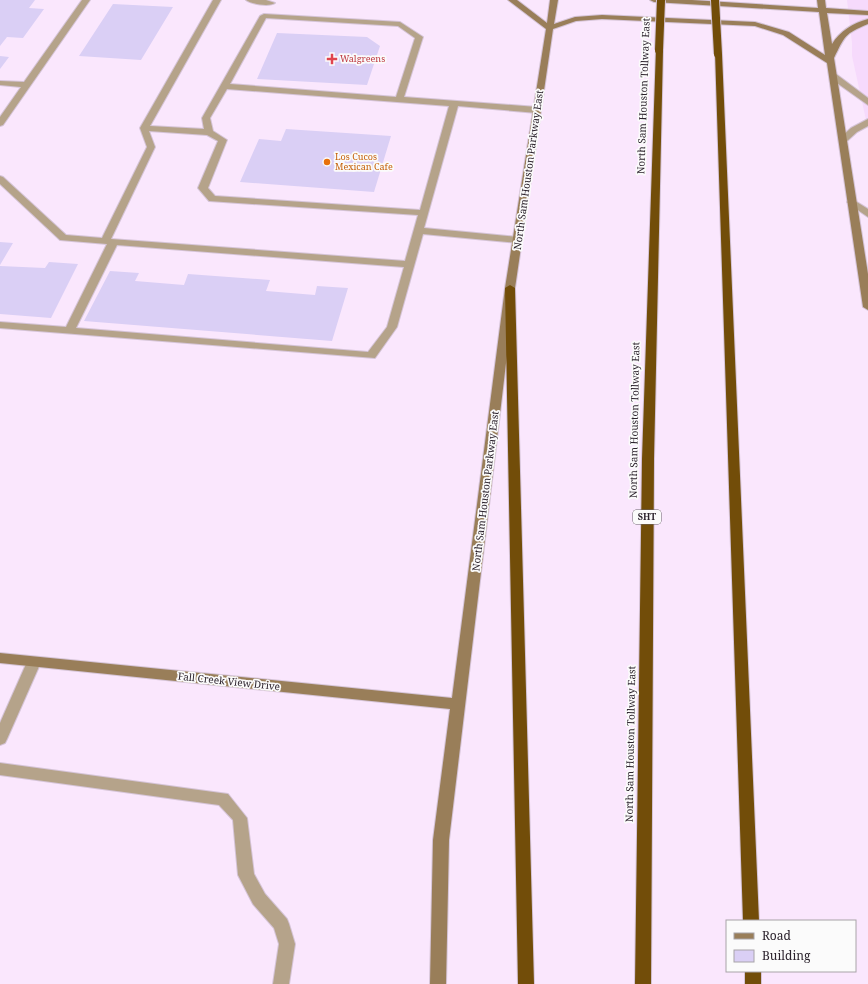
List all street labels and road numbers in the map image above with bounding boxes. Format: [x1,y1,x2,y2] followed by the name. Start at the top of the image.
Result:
[633,17,653,174] street label: North Sam Houston Tollway East
[510,89,546,251] street label: North Sam Houston Parkway East
[626,341,642,498] street label: North Sam Houston Tollway East
[468,410,502,572] street label: North Sam Houston Parkway East
[633,510,661,524] road number: SHT
[622,665,638,822] street label: North Sam Houston Tollway East
[177,669,281,693] street label: Fall Creek View Drive

